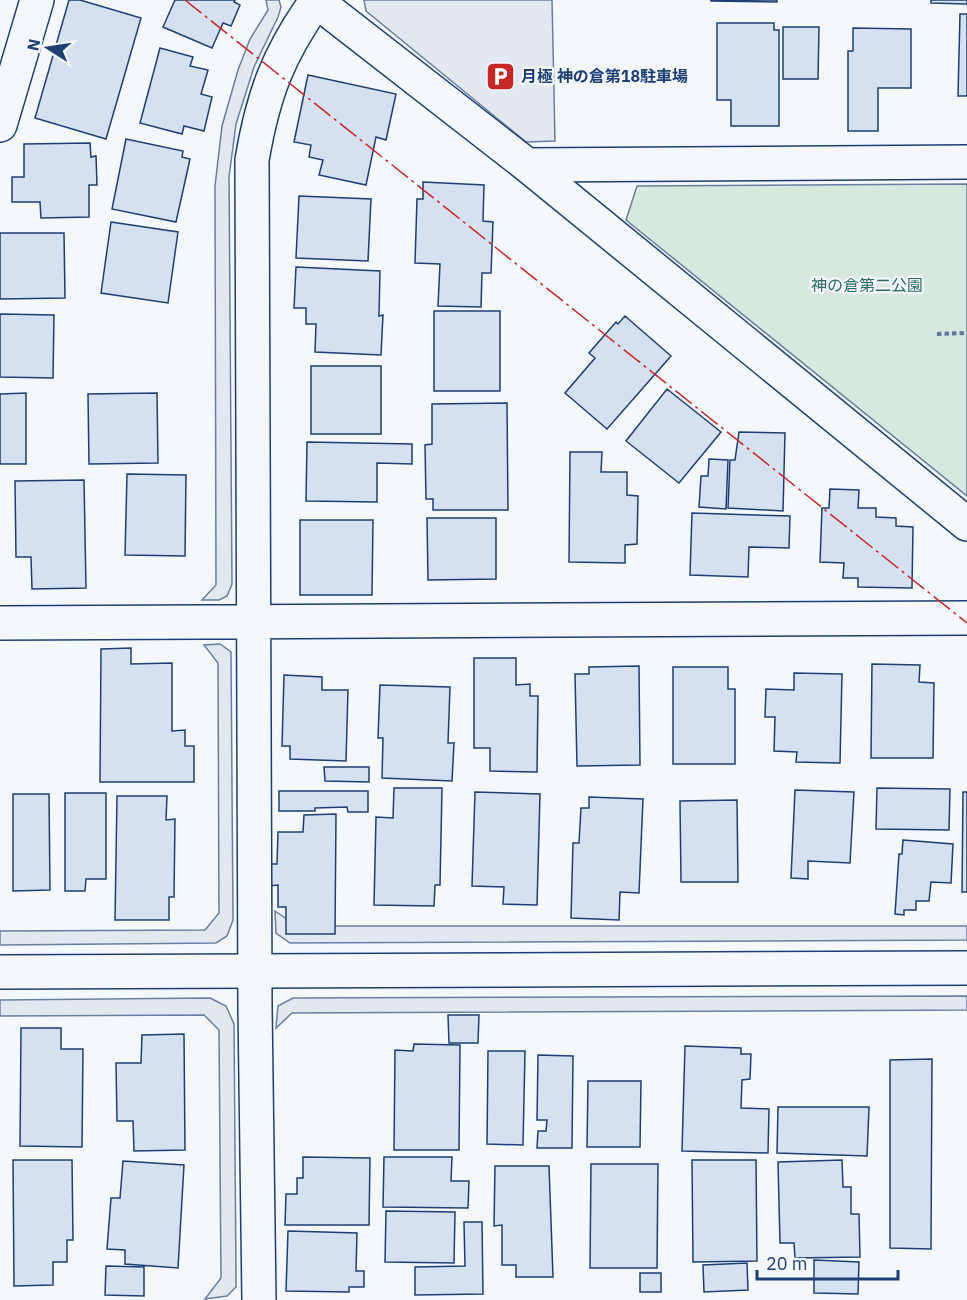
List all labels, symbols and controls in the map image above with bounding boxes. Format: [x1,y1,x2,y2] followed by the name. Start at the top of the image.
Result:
[18,18,78,78] north arrow
[22,37,44,53] text: N
[484,60,516,92] parking icon: 月極 神の倉第18駐車場
[521,66,688,86] place label: 月極 神の倉第18駐車場
[811,275,923,295] park label: 神の倉第二公園
[757,1243,898,1281] scale bar
[766,1252,808,1275] text: 20 m

